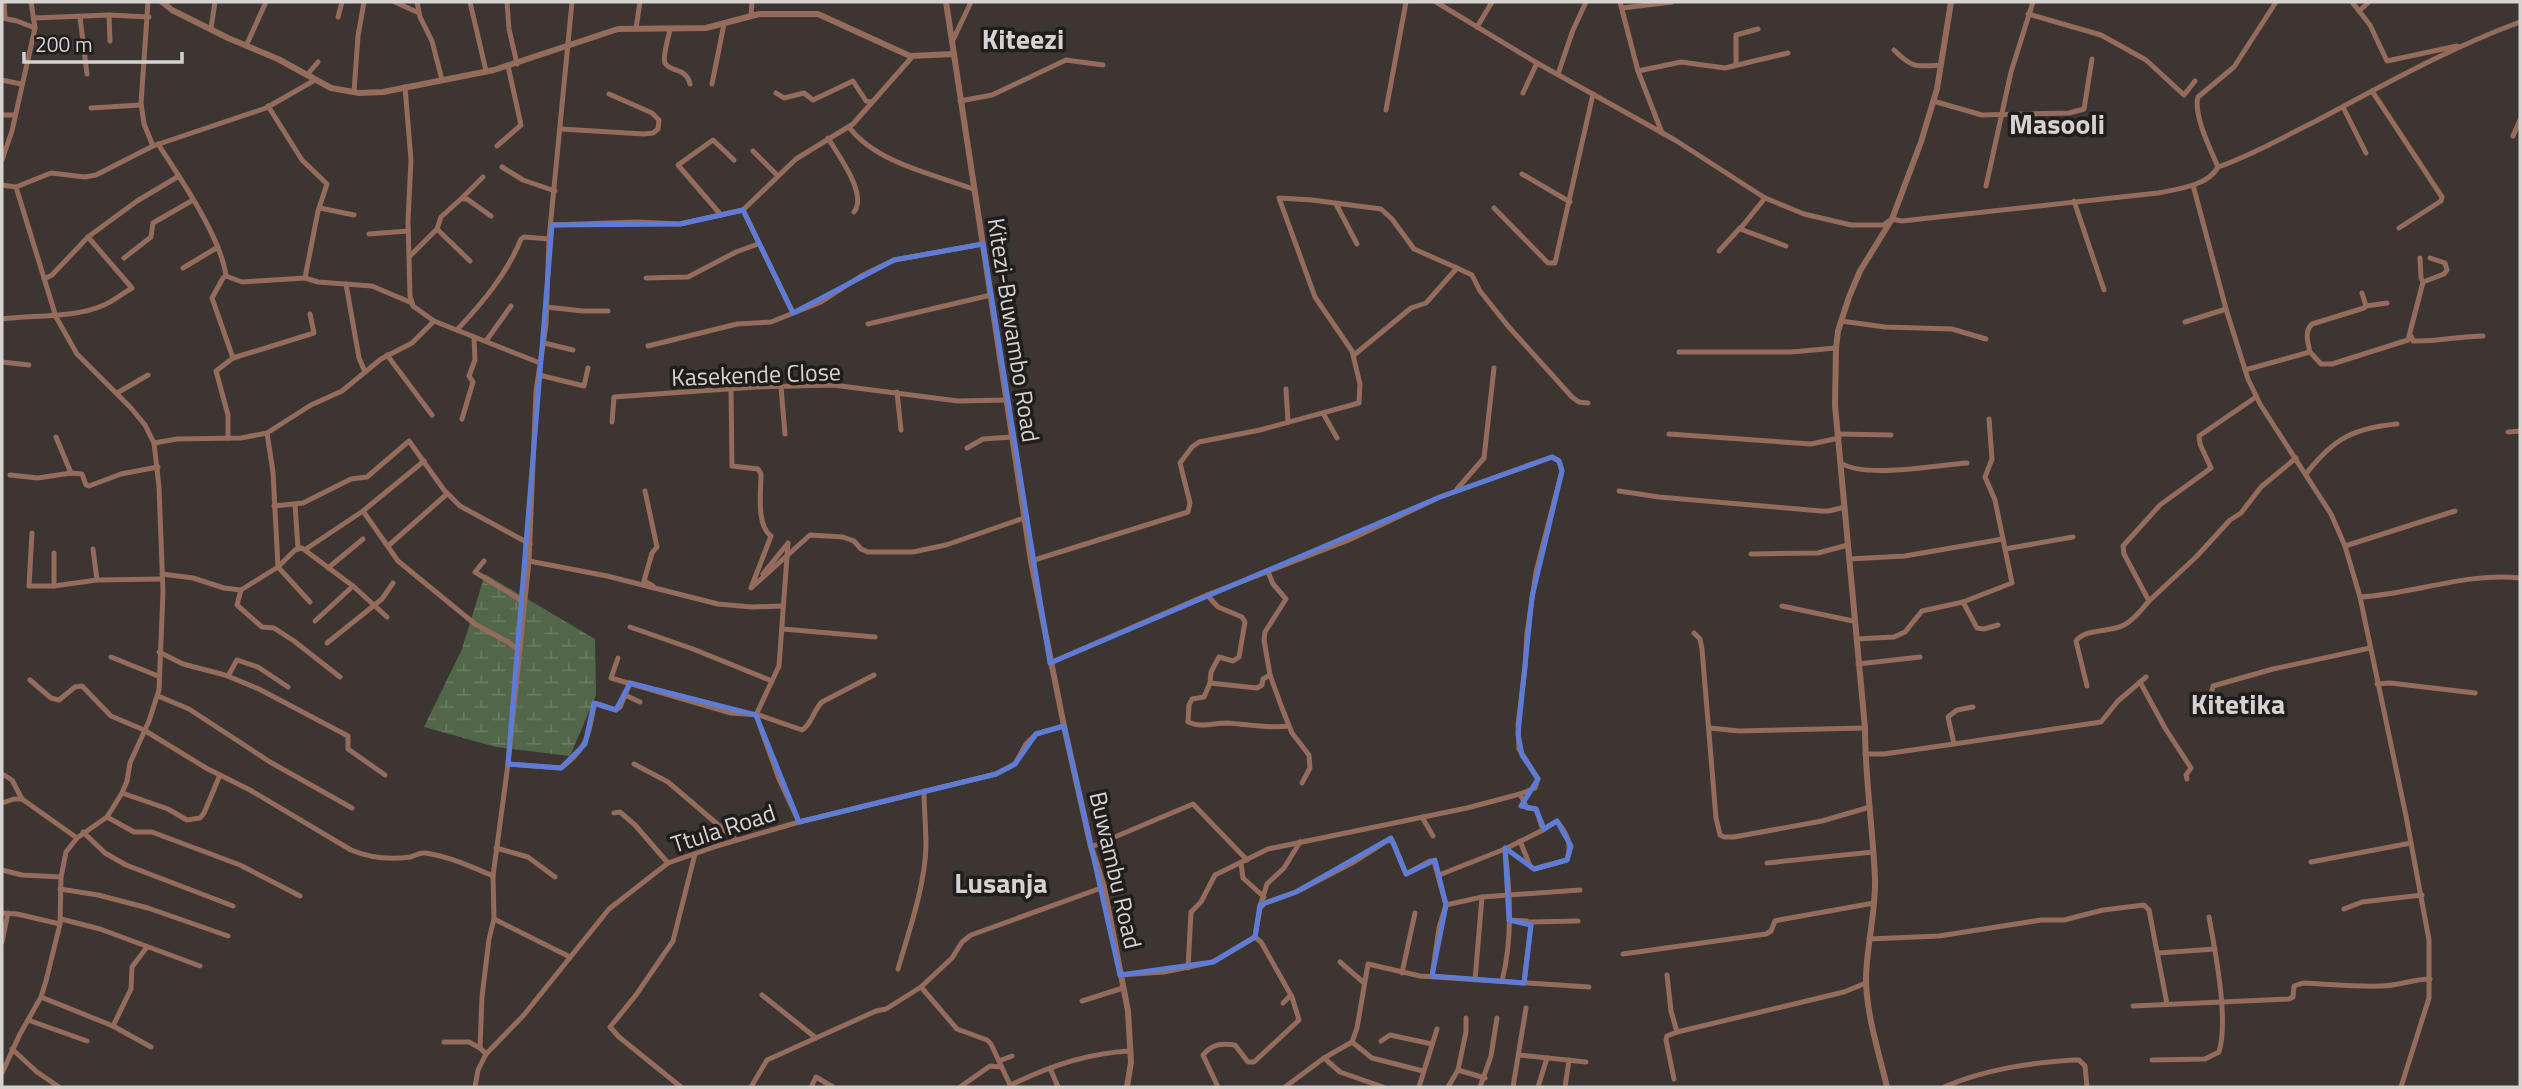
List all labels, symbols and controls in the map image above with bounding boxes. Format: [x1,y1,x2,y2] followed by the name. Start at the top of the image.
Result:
[982,17,1064,60] district label: Kiteezi
[24,21,182,65] scale bar
[35,28,92,60] text: 200 m
[2009,102,2105,145] district label: Masooli
[979,215,1049,445] street label: Kitezi-Buwambo Road
[671,353,841,395] street label: Kasekende Close
[2191,682,2285,725] district label: Kitetika
[1080,788,1152,952] street label: Buwambu Road
[666,794,780,862] street label: Ttula Road
[954,861,1048,904] district label: Lusanja

